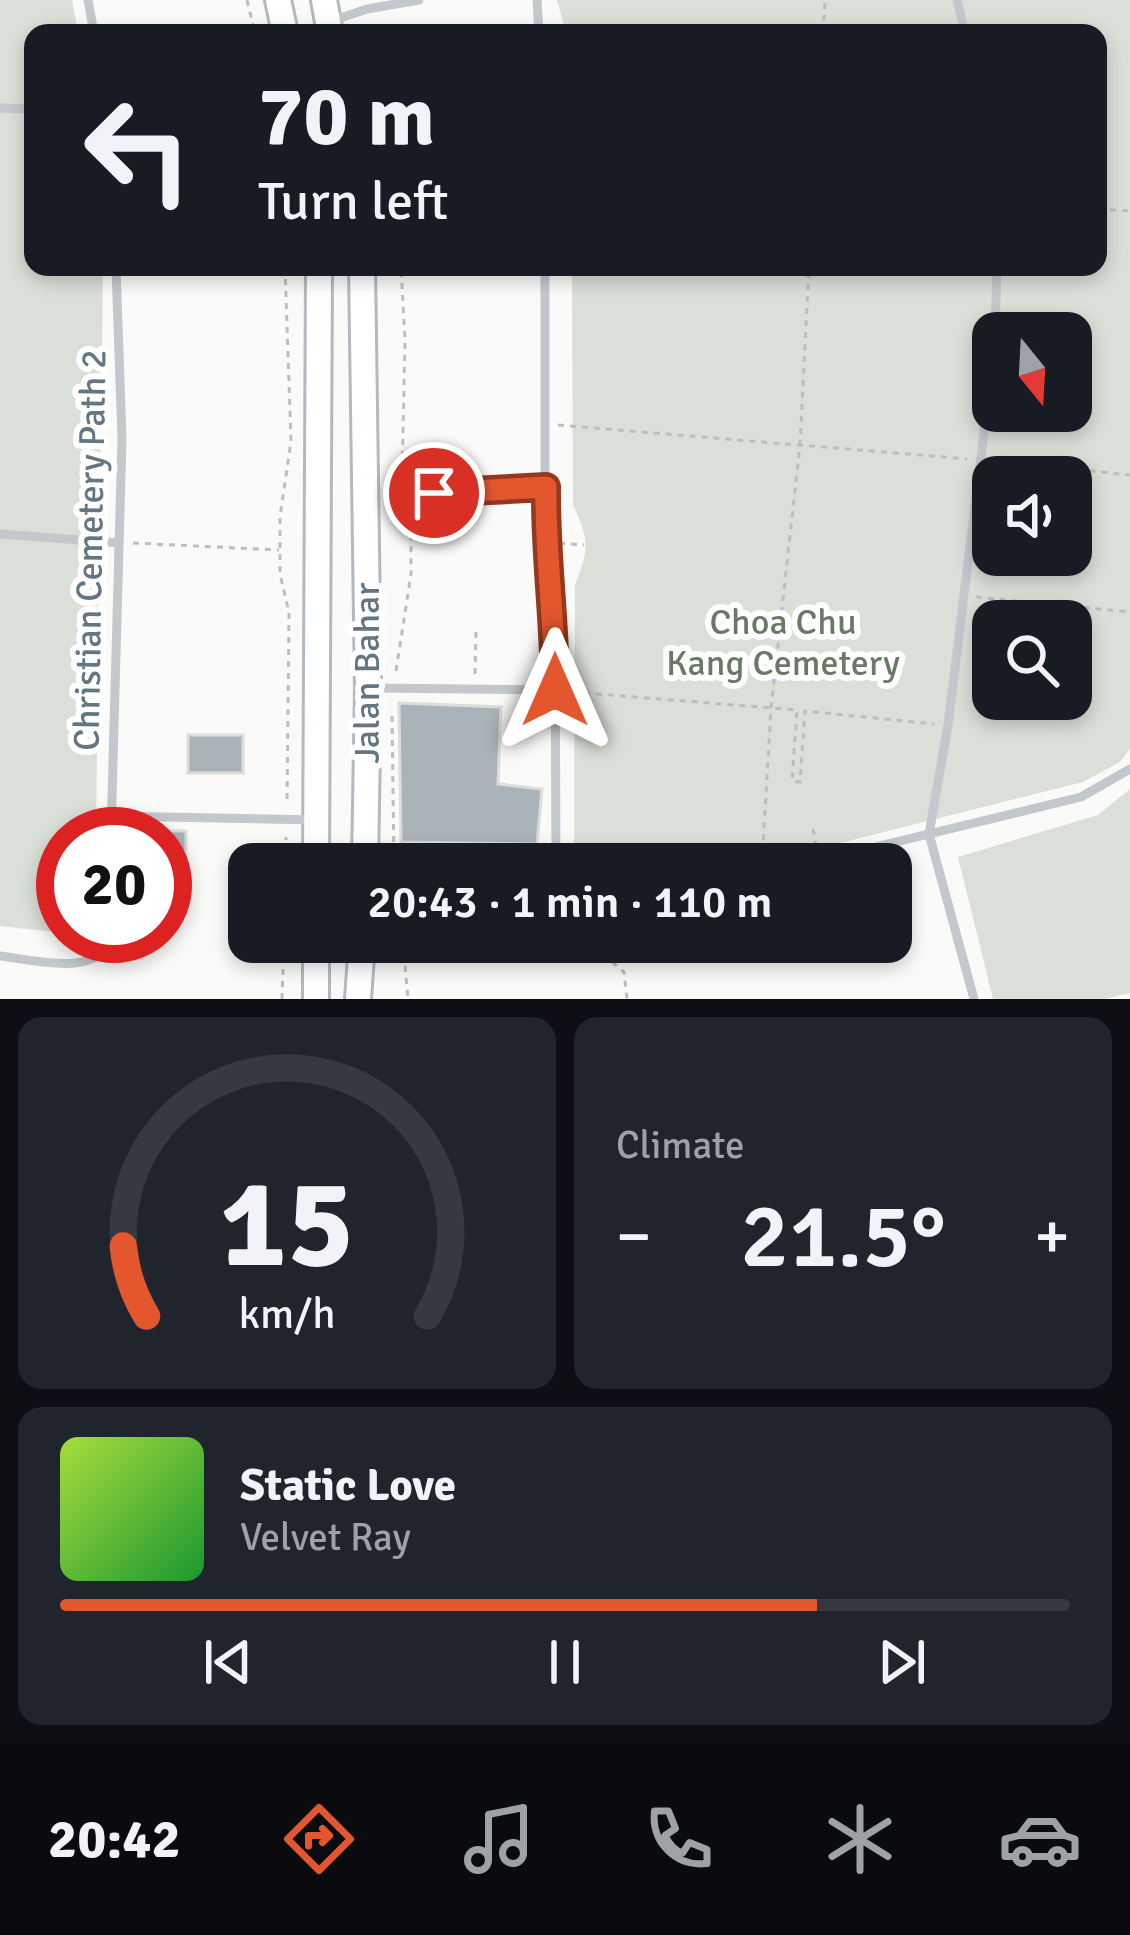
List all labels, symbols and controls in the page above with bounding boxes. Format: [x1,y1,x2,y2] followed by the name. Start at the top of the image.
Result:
[258,65,435,169] text: 70 m
[60,72,216,228] icon: left
[258,168,448,235] text: Turn left
[972,312,1092,432] north arrow
[972,312,1092,720] map controls
[64,349,117,751] street label: Christian Cemetery Path 2
[383,442,485,544] pin
[972,456,1092,576] button: sound
[401,460,467,526] icon: arrive
[345,582,390,764] street label: Jalan Bahar
[666,600,900,686] park label: Choa Chu Kang Cemetery
[972,600,1092,720] button: search
[492,627,618,753] position arrow
[36,807,192,963] speed limit sign: 20
[368,875,772,930] text: 20:43 · 1 min · 110 m
[616,1121,745,1169] text: Climate
[220,1148,354,1301] text: 15
[740,1181,946,1292] text: 21.5°
[616,1196,652,1277] text: −
[1034,1196,1070,1277] text: +
[238,1288,336,1341] text: km/h
[240,1458,456,1513] text: Static Love
[240,1513,411,1561] text: Velvet Ray
[195,1629,261,1695] icon: previous
[532,1629,598,1695] icon: pause
[869,1629,935,1695] icon: next
[277,1797,361,1881] icon: directions
[457,1797,541,1881] icon: music
[637,1797,721,1881] icon: phone
[818,1797,902,1881] icon: climate
[998,1797,1082,1881] icon: car
[48,1806,181,1873] text: 20:42

